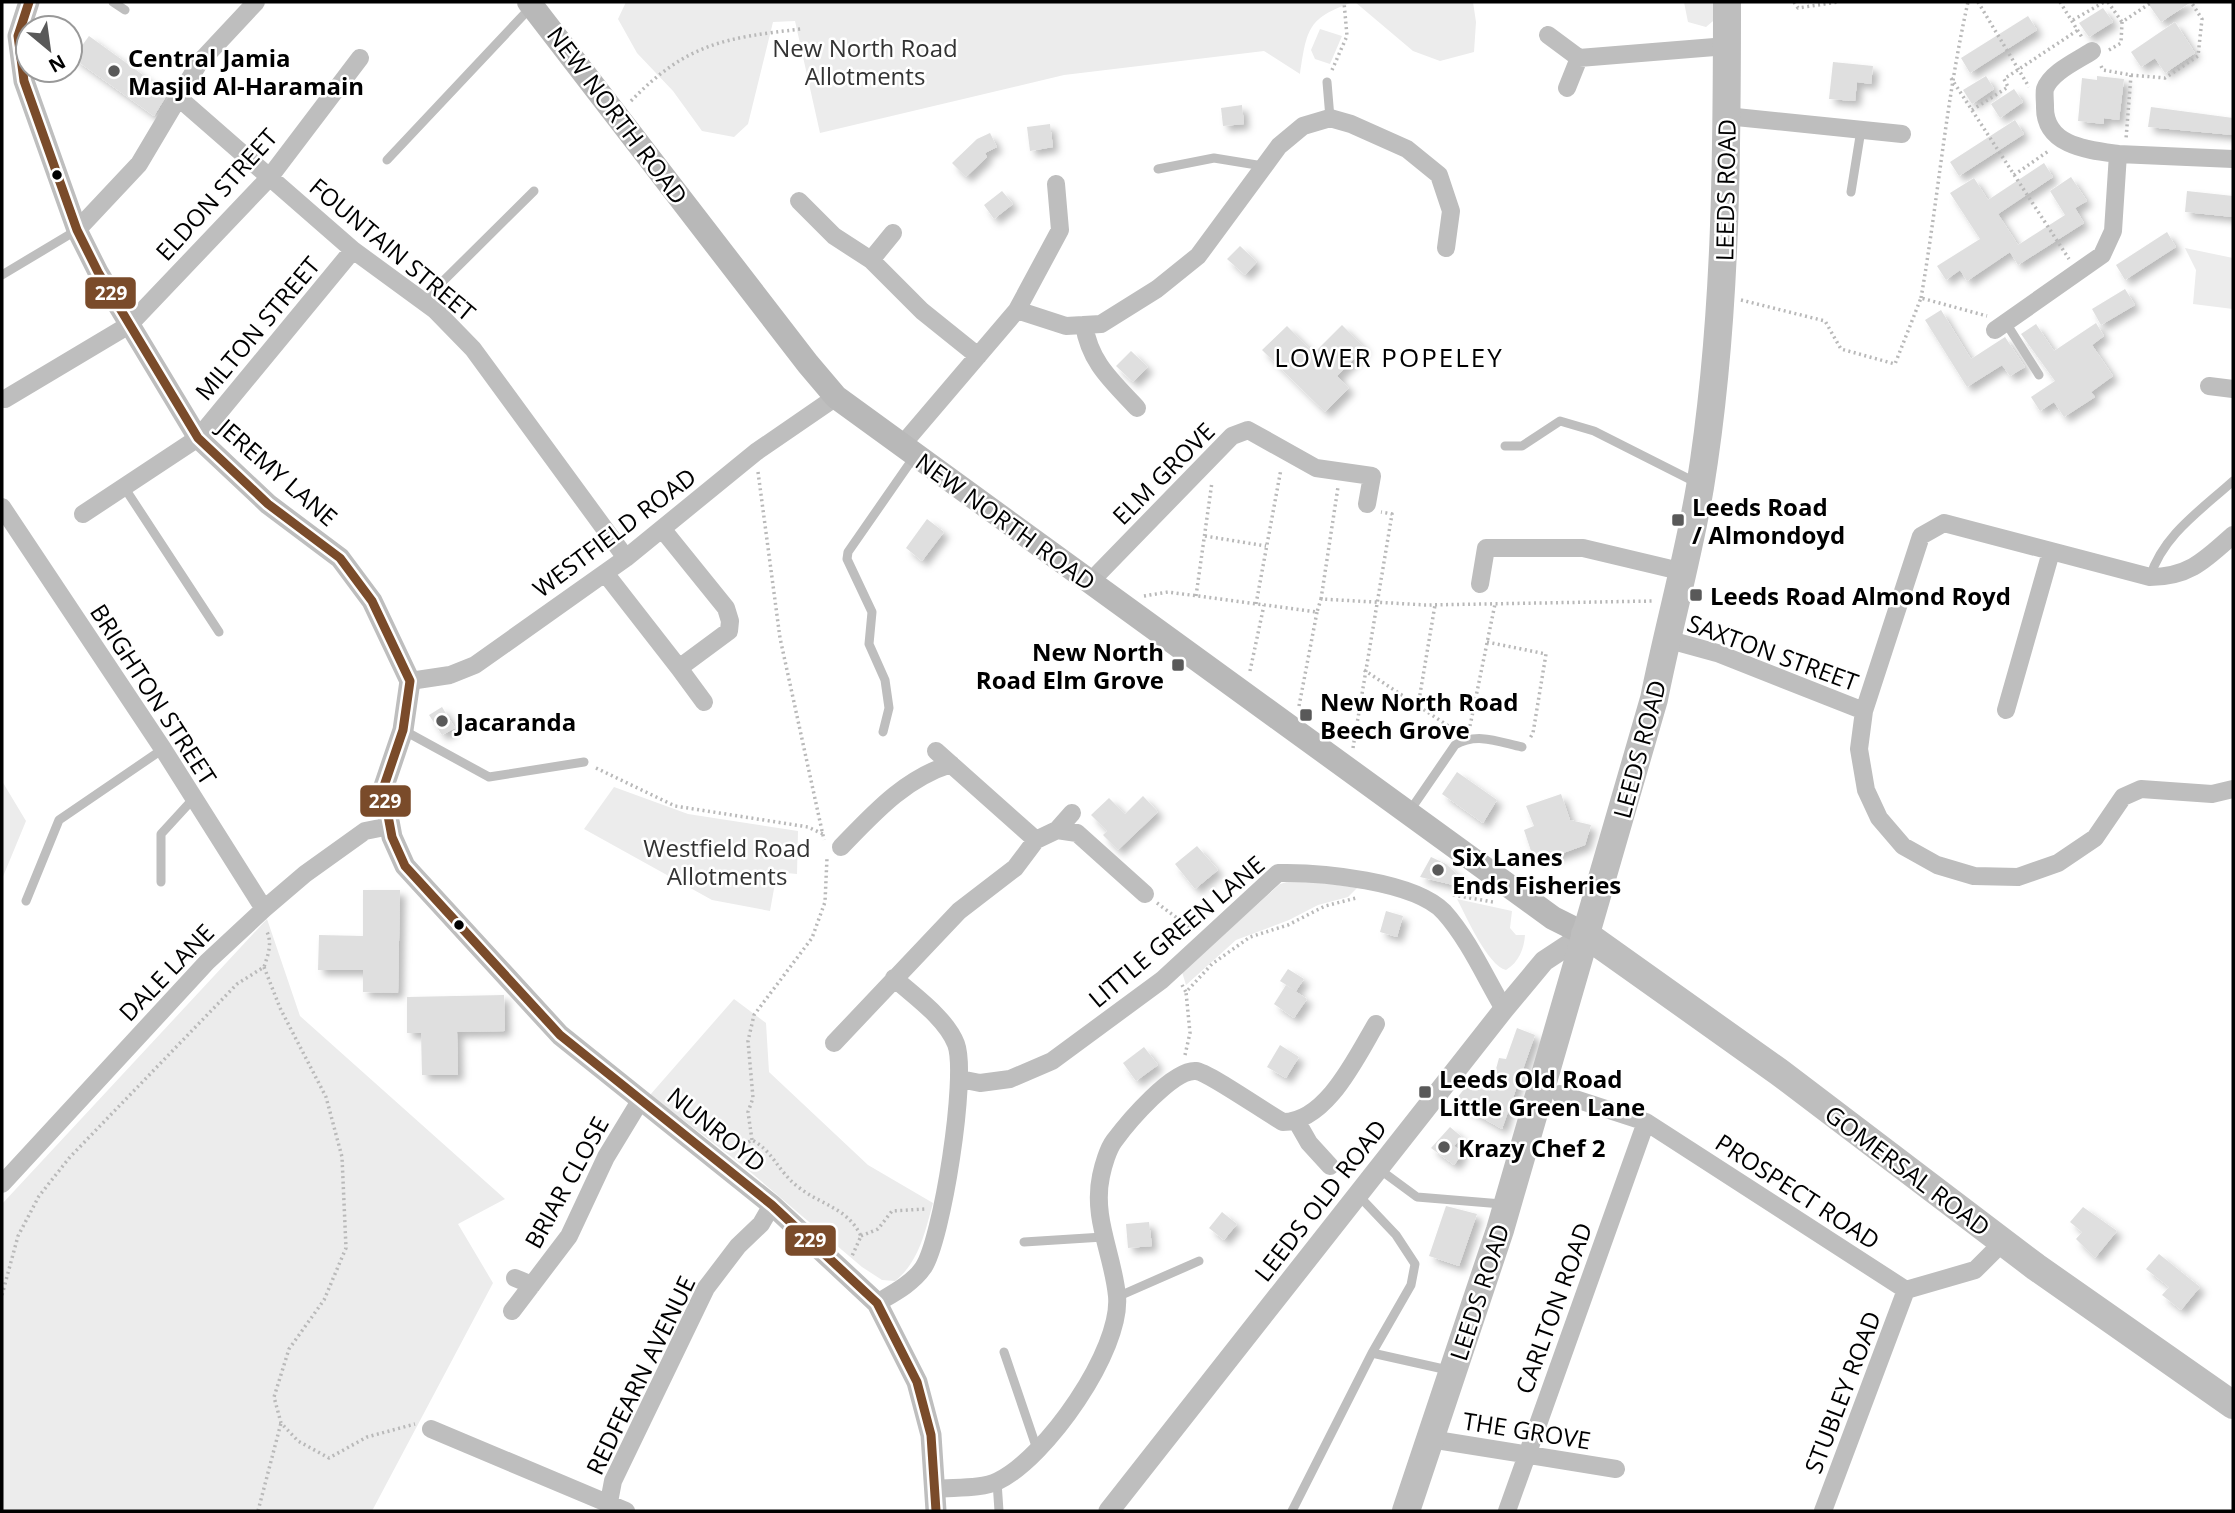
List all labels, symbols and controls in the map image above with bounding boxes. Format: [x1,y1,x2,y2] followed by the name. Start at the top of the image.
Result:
[14,14,84,84] north arrow
[540,19,696,211] street label: NEW NORTH ROAD
[772,31,958,92] park label: New North Road Allotments
[128,41,364,102] place label: Central Jamia Masjid Al-Haramain
[44,49,70,79] text: N
[106,63,122,79] marker: Central Jamia Masjid Al-Haramain
[1707,119,1743,261] street label: LEEDS ROAD
[148,121,284,267] street label: ELDON STREET
[50,168,64,182] unlabelled marker
[303,170,483,328] street label: FOUNTAIN STREET
[187,249,327,407] street label: MILTON STREET
[84,276,137,310] line badge: 229
[95,280,127,306] text: 229
[1274,339,1504,375] district label: LOWER POPELEY
[210,410,345,533] street label: JEREMY LANE
[1105,415,1221,531] street label: ELM GROVE
[910,445,1102,597] street label: NEW NORTH ROAD
[526,460,702,604] street label: WESTFIELD ROAD
[1692,490,1845,551] place label: Leeds Road / Almondoyd
[1670,512,1686,528] marker: Leeds Road / Almondoyd
[1710,579,2011,612] place label: Leeds Road Almond Royd
[1688,587,1704,603] marker: Leeds Road Almond Royd
[83,597,225,791] street label: BRIGHTON STREET
[1683,606,1863,698] street label: SAXTON STREET
[976,635,1164,696] place label: New North Road Elm Grove
[1170,657,1186,673] marker: New North Road Elm Grove
[1605,676,1673,822] street label: LEEDS ROAD
[1320,685,1519,746] place label: New North Road Beech Grove
[454,705,576,738] place label: Jacaranda
[1298,707,1314,723] marker: New North Road Beech Grove
[434,713,450,729] marker: Jacaranda
[359,784,412,818] line badge: 229
[369,788,401,814] text: 229
[643,831,811,892] park label: Westfield Road Allotments
[1452,840,1621,901] place label: Six Lanes Ends Fisheries
[1081,848,1271,1014] street label: LITTLE GREEN LANE
[1430,862,1446,878] marker: Six Lanes Ends Fisheries
[111,916,221,1028] street label: DALE LANE
[452,918,466,932] unlabelled marker
[1439,1062,1645,1123] place label: Leeds Old Road Little Green Lane
[661,1079,773,1179] street label: NUNROYD
[1417,1084,1433,1100] marker: Leeds Old Road Little Green Lane
[1819,1097,1997,1243] street label: GOMERSAL ROAD
[516,1110,616,1254] street label: BRIAR CLOSE
[1246,1112,1394,1288] street label: LEEDS OLD ROAD
[1710,1126,1886,1256] street label: PROSPECT ROAD
[1458,1131,1605,1164] place label: Krazy Chef 2
[1436,1139,1452,1155] marker: Krazy Chef 2
[1507,1218,1599,1398] street label: CARLTON ROAD
[1441,1219,1517,1365] street label: LEEDS ROAD
[784,1224,837,1257] line badge: 229
[794,1227,826,1253] text: 229
[578,1270,702,1480] street label: REDFEARN AVENUE
[1796,1306,1888,1478] street label: STUBLEY ROAD
[1461,1404,1593,1456] street label: THE GROVE

